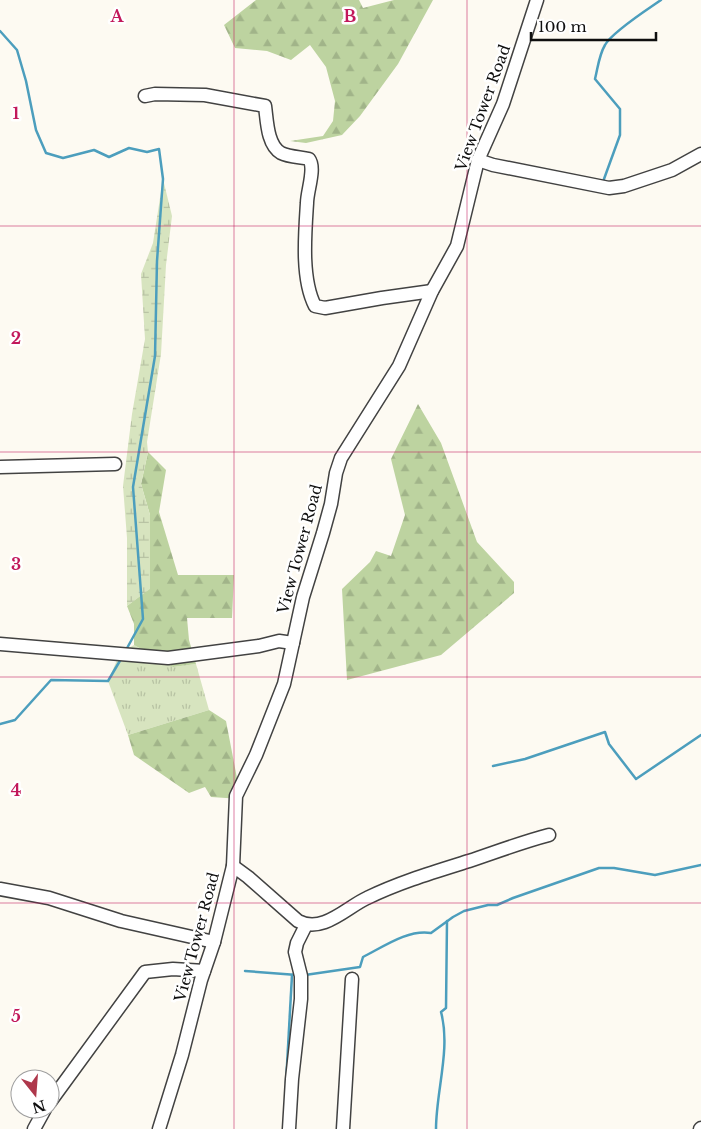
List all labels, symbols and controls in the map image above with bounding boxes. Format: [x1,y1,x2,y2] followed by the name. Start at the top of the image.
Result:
[110,6,125,26] text: A
[344,6,357,26] text: B
[531,10,656,42] scale bar
[538,17,587,36] text: 100 m
[450,42,514,175] street label: View Tower Road
[13,103,20,123] text: 1
[11,328,21,348] text: 2
[273,482,326,617] street label: View Tower Road
[11,554,21,574] text: 3
[11,780,21,800] text: 4
[170,870,223,1005] street label: View Tower Road
[11,1006,21,1026] text: 5
[10,1069,60,1119] north arrow
[30,1096,48,1117] text: N

